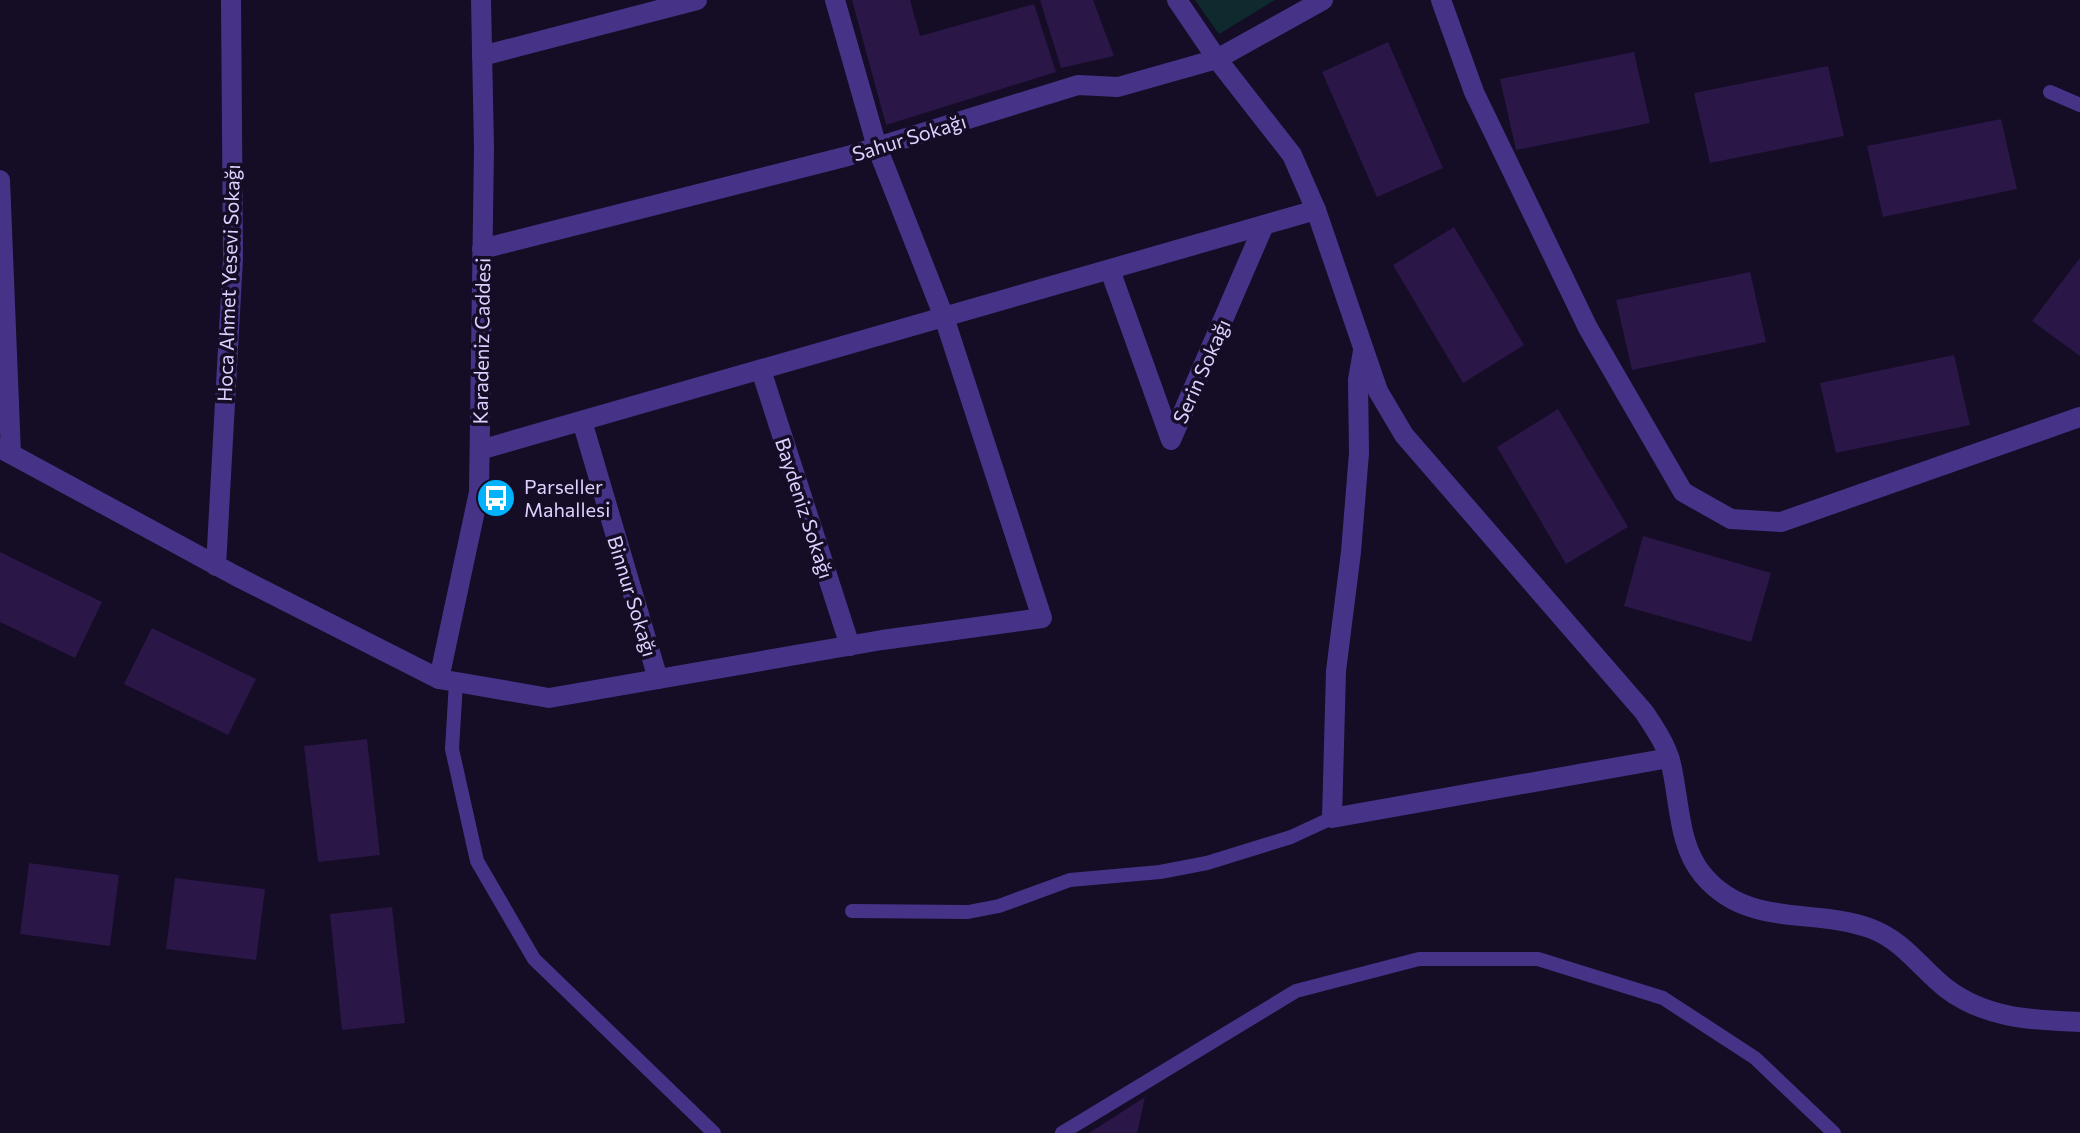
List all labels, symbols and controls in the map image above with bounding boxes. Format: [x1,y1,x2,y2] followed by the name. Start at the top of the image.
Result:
[849,108,969,166] street label: Sahur Sokağı
[212,164,244,402] street label: Hoca Ahmet Yesevi Sokağı
[468,257,494,425] street label: Karadeniz Caddesi
[1167,315,1235,427] street label: Serin Sokağı
[771,435,839,581] street label: Baydeniz Sokağı
[524,474,610,521] place label: Parseller Mahallesi
[475,477,517,519] bus stop icon: Parseller Mahallesi
[603,533,663,659] street label: Binnur Sokağı

